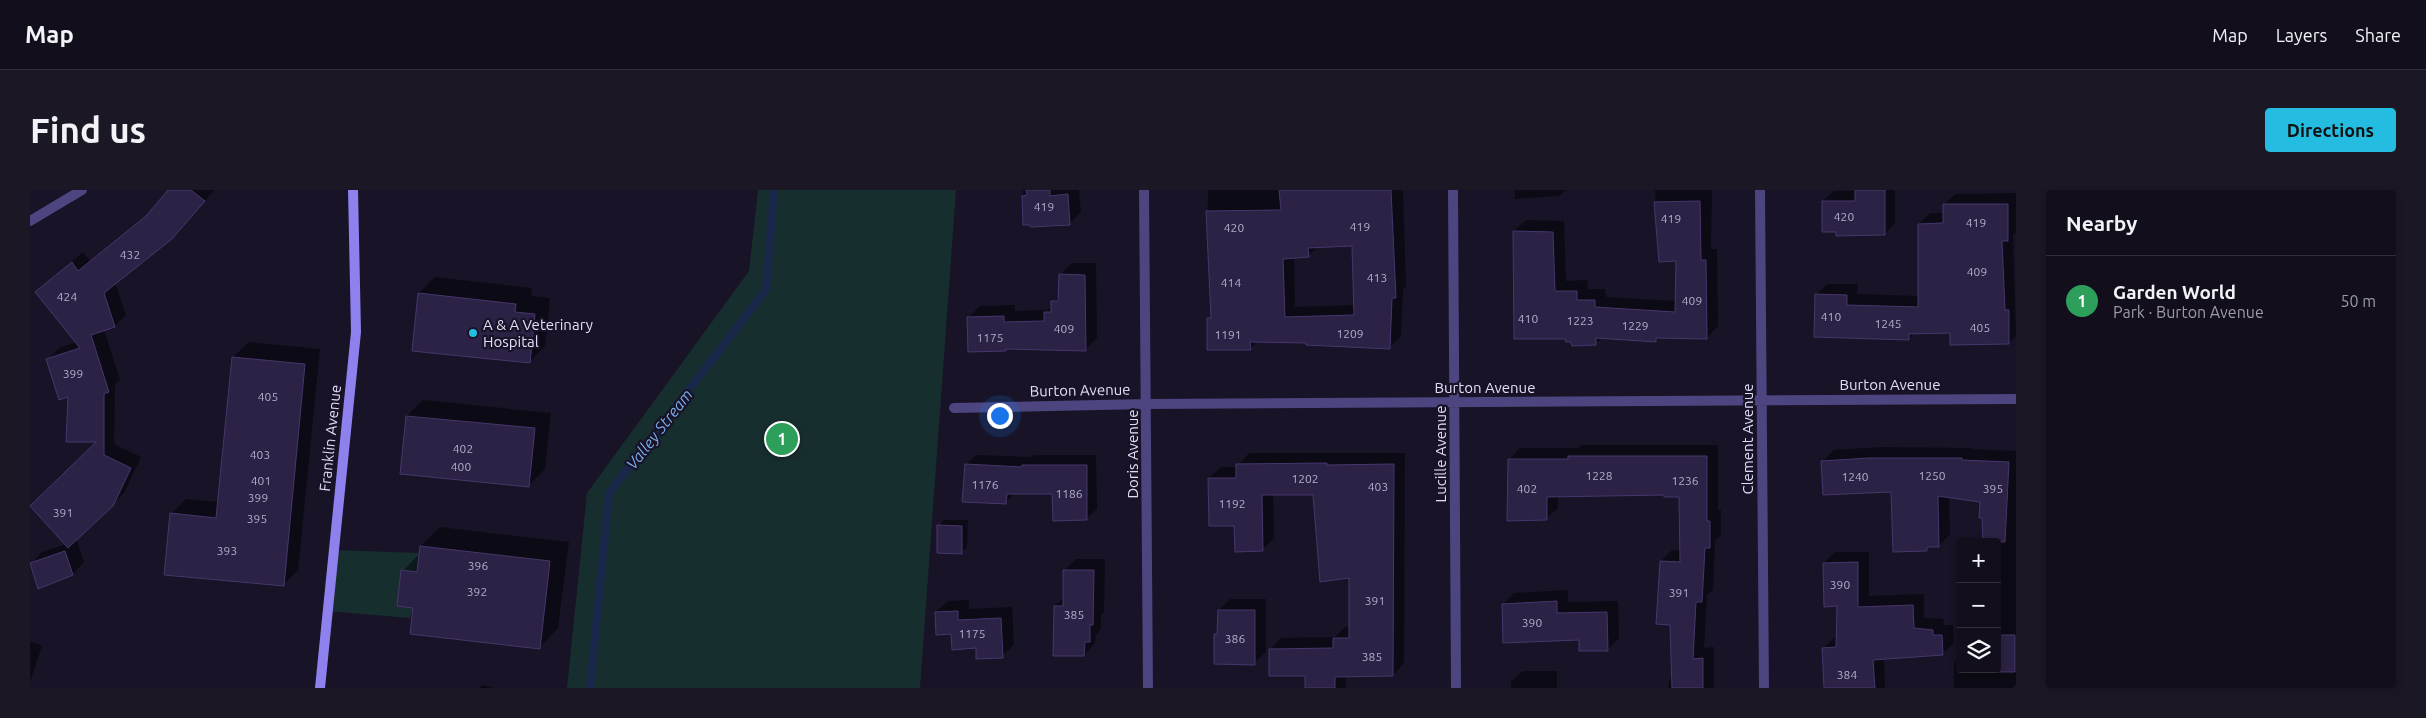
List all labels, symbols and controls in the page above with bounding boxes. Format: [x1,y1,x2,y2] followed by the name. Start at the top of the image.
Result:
[25,21,74,48] text: Map
[2212,25,2248,45] text: Map
[2276,25,2327,45] text: Layers
[2355,25,2401,45] text: Share
[2265,108,2396,152] button: Directions
[30,110,146,150] text: Find us
[1034,200,1054,213] house number: 419
[1834,210,1854,223] house number: 420
[2066,211,2137,235] text: Nearby
[1661,212,1681,225] house number: 419
[1966,216,1986,229] house number: 419
[1350,220,1370,233] house number: 419
[1224,221,1244,234] house number: 420
[120,248,140,261] house number: 432
[1967,265,1987,278] house number: 409
[1367,271,1387,284] house number: 413
[1221,276,1241,289] house number: 414
[2113,281,2236,303] text: Garden World
[57,290,77,303] house number: 424
[2077,292,2087,310] text: 1
[2340,292,2376,310] text: 50 m
[1682,294,1702,307] house number: 409
[2113,303,2264,321] text: Park · Burton Avenue
[1821,310,1841,323] house number: 410
[1518,312,1538,325] house number: 410
[1566,314,1594,327] house number: 1223
[483,316,593,350] place label: A & A Veterinary Hospital
[1874,317,1902,330] house number: 1245
[1621,319,1649,332] house number: 1229
[1970,321,1990,334] house number: 405
[1054,322,1074,335] house number: 409
[467,327,479,339] marker: A & A Veterinary Hospital
[1336,327,1364,340] house number: 1209
[1214,328,1242,341] house number: 1191
[976,331,1004,344] house number: 1175
[63,367,83,380] house number: 399
[1840,376,1940,393] street label: Burton Avenue
[1435,379,1535,396] street label: Burton Avenue
[1029,381,1131,399] street label: Burton Avenue
[1739,383,1756,495] street label: Clement Avenue
[316,384,344,492] street label: Franklin Avenue
[622,385,696,473] water label: Valley Stream
[258,390,278,403] house number: 405
[987,403,1013,429] your location
[1432,406,1449,502] street label: Lucille Avenue
[1124,409,1141,499] street label: Doris Avenue
[766,420,798,458] pin: 1
[453,442,473,455] house number: 402
[250,448,270,461] house number: 403
[451,460,471,473] house number: 400
[1585,469,1613,482] house number: 1228
[1918,469,1946,482] house number: 1250
[1841,470,1869,483] house number: 1240
[1291,472,1319,485] house number: 1202
[251,474,271,487] house number: 401
[1671,474,1699,487] house number: 1236
[971,478,999,491] house number: 1176
[1368,480,1388,493] house number: 403
[1517,482,1537,495] house number: 402
[1983,482,2003,495] house number: 395
[1055,487,1083,500] house number: 1186
[248,491,268,504] house number: 399
[1218,497,1246,510] house number: 1192
[53,506,73,519] house number: 391
[247,512,267,525] house number: 395
[1956,538,2001,673] map controls
[1956,538,2001,583] button: +
[217,544,237,557] house number: 393
[468,559,488,572] house number: 396
[1830,578,1850,591] house number: 390
[1956,583,2001,628] button: −
[467,585,487,598] house number: 392
[1669,586,1689,599] house number: 391
[1365,594,1385,607] house number: 391
[1064,608,1084,621] house number: 385
[1522,616,1542,629] house number: 390
[958,627,986,640] house number: 1175
[1956,628,2001,673] button: layers
[1225,632,1245,645] house number: 386
[1362,650,1382,663] house number: 385
[1837,668,1857,681] house number: 384

